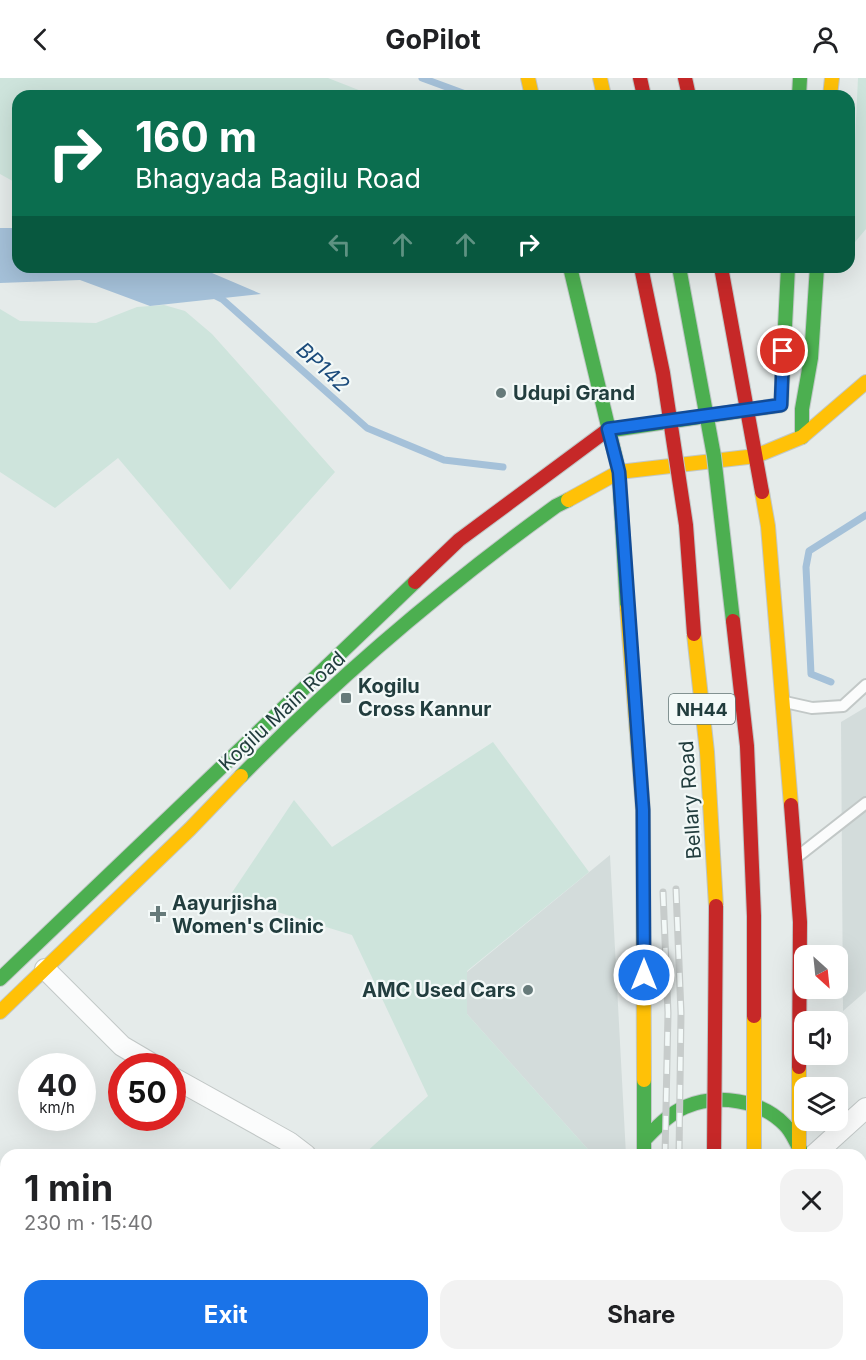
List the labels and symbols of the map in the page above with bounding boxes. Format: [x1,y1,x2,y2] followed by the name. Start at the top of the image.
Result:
[757,325,808,376] pin
[292,337,355,397] water label: BP142
[513,381,635,405] place label: Udupi Grand
[494,386,508,400] marker: Udupi Grand
[214,646,350,776] street label: Kogilu Main Road
[358,674,491,721] place label: Kogilu Cross Kannur
[339,691,353,705] marker: Kogilu Cross Kannur
[669,694,735,724] road number: NH44
[674,740,706,860] street label: Bellary Road
[172,891,324,938] place label: Aayurjisha Women's Clinic
[149,905,167,923] marker: Aayurjisha Women's Clinic
[612,943,676,1007] position arrow
[794,945,848,999] north arrow
[362,978,516,1002] place label: AMC Used Cars
[521,983,535,997] marker: AMC Used Cars
[108,1053,186,1131] speed limit sign: 50

